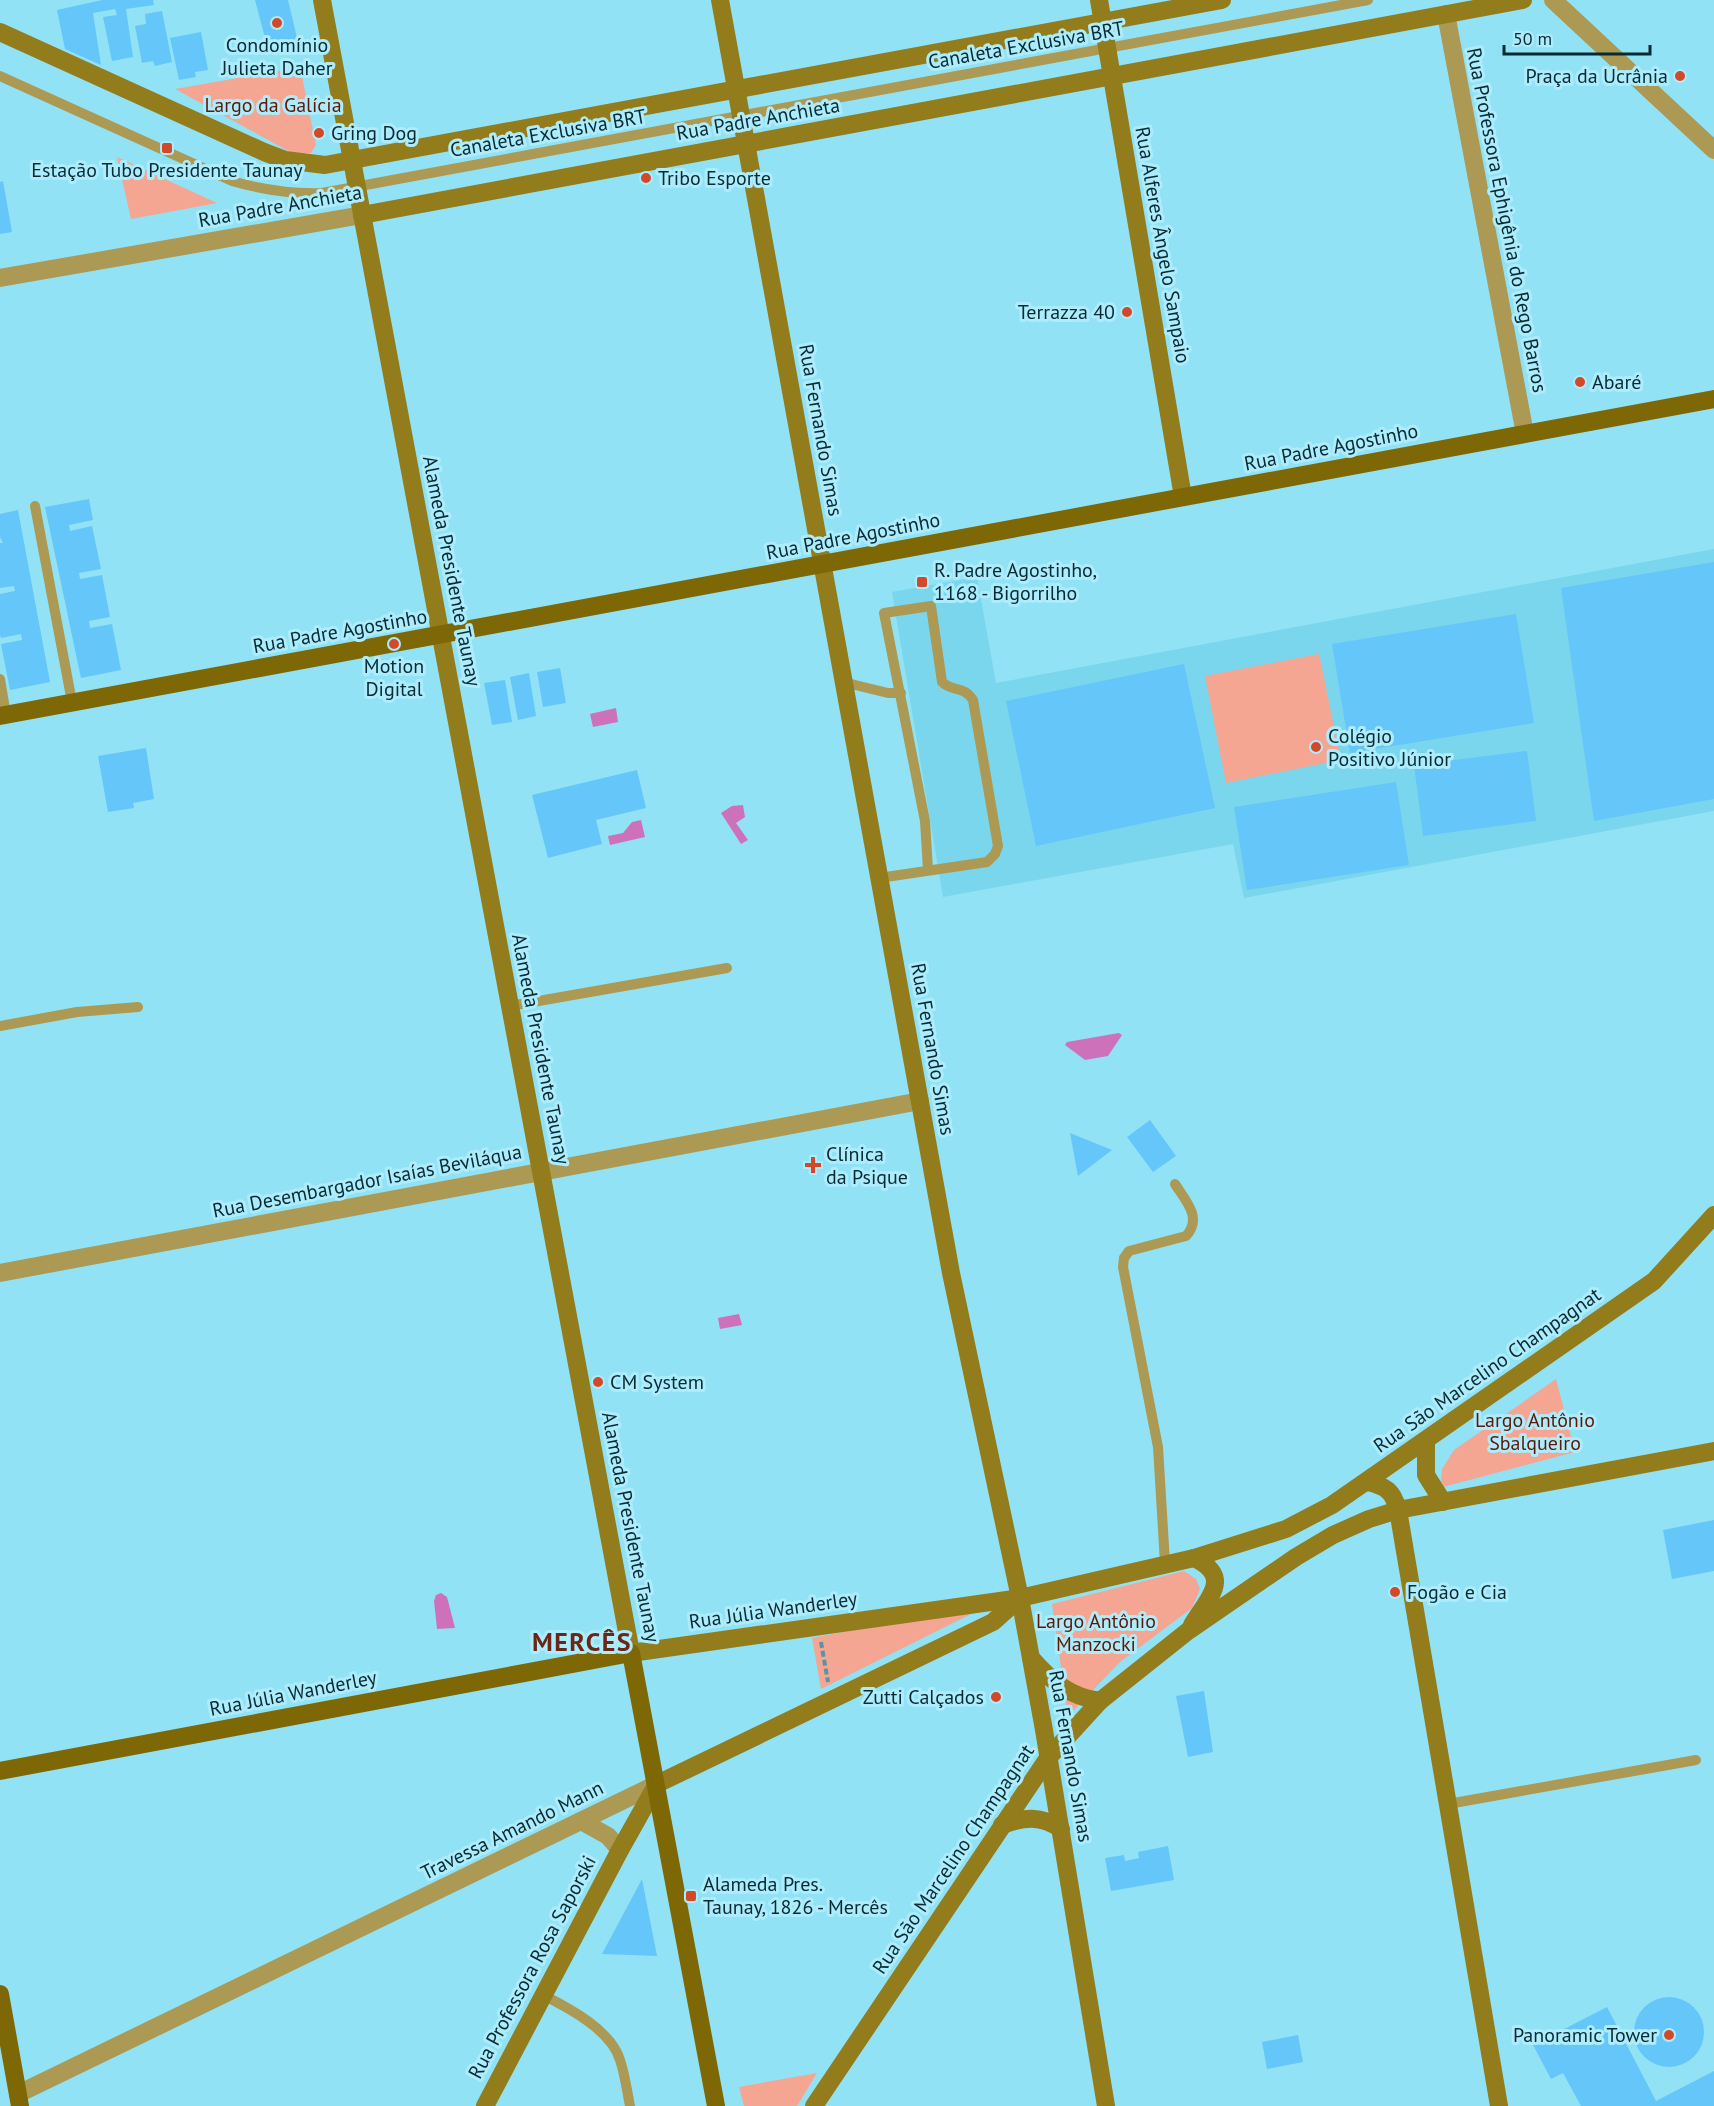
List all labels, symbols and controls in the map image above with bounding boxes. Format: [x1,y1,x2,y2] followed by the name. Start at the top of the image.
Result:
[926,15,1126,75] street label: Canaleta Exclusiva BRT
[270,16,284,30] marker: Condomínio Julieta Daher
[1504,18,1650,56] scale bar
[1513,27,1552,50] text: 50 m
[221,32,333,81] place label: Condomínio Julieta Daher
[1461,45,1553,395] street label: Rua Professora Ephigênia do Rego Barros
[1526,63,1668,89] place label: Praça da Ucrânia
[1673,69,1687,83] marker: Praça da Ucrânia
[204,92,342,118] park label: Largo da Galícia
[674,92,842,146] street label: Rua Padre Anchieta
[448,103,648,163] street label: Canaleta Exclusiva BRT
[331,120,417,146] place label: Gring Dog
[1129,125,1197,365] street label: Rua Alferes Ângelo Sampaio
[312,126,326,140] marker: Gring Dog
[160,141,174,155] marker: Estação Tubo Presidente Taunay
[31,157,303,183] place label: Estação Tubo Presidente Taunay
[658,165,771,191] place label: Tribo Esporte
[639,171,653,185] marker: Tribo Esporte
[196,179,364,233] street label: Rua Padre Anchieta
[1018,299,1115,325] place label: Terrazza 40
[1120,305,1134,319] marker: Terrazza 40
[793,342,849,518] street label: Rua Fernando Simas
[1592,369,1641,395] place label: Abaré
[1573,375,1587,389] marker: Abaré
[1242,417,1420,477] street label: Rua Padre Agostinho
[417,454,487,689] street label: Alameda Presidente Taunay
[764,506,942,566] street label: Rua Padre Agostinho
[934,557,1097,606] place label: R. Padre Agostinho, 1168 - Bigorrilho
[915,575,929,589] marker: R. Padre Agostinho, 1168 - Bigorrilho
[251,603,429,659] street label: Rua Padre Agostinho
[387,637,401,651] marker: Motion Digital
[364,653,424,702] place label: Motion Digital
[1328,723,1451,772] place label: Colégio Positivo Júnior
[1309,740,1323,754] marker: Colégio Positivo Júnior
[506,932,576,1167] street label: Alameda Presidente Taunay
[905,961,961,1137] street label: Rua Fernando Simas
[210,1138,524,1224] street label: Rua Desembargador Isaías Beviláqua
[826,1141,908,1190] place label: Clínica da Psique
[804,1156,822,1174] marker: Clínica da Psique
[1368,1281,1606,1458] street label: Rua São Marcelino Champagnat
[610,1369,704,1395] place label: CM System
[591,1375,605,1389] marker: CM System
[1475,1407,1595,1456] park label: Largo Antônio Sbalqueiro
[596,1410,666,1645] street label: Alameda Presidente Taunay
[1407,1579,1507,1605] place label: Fogão e Cia
[687,1585,859,1635] street label: Rua Júlia Wanderley
[1388,1585,1402,1599] marker: Fogão e Cia
[1036,1608,1156,1657] park label: Largo Antônio Manzocki
[532,1625,632,1658] district label: MERCÊS
[207,1664,379,1722] street label: Rua Júlia Wanderley
[1043,1668,1099,1844] street label: Rua Fernando Simas
[863,1684,984,1710] place label: Zutti Calçados
[989,1690,1003,1704] marker: Zutti Calçados
[866,1739,1040,1979] street label: Rua São Marcelino Champagnat
[416,1774,608,1886] street label: Travessa Amando Mann
[462,1851,602,2083] street label: Rua Professora Rosa Saporski
[703,1871,888,1920] place label: Alameda Pres. Taunay, 1826 - Mercês
[684,1889,698,1903] marker: Alameda Pres. Taunay, 1826 - Mercês
[1513,2022,1657,2048] place label: Panoramic Tower
[1662,2028,1676,2042] marker: Panoramic Tower

